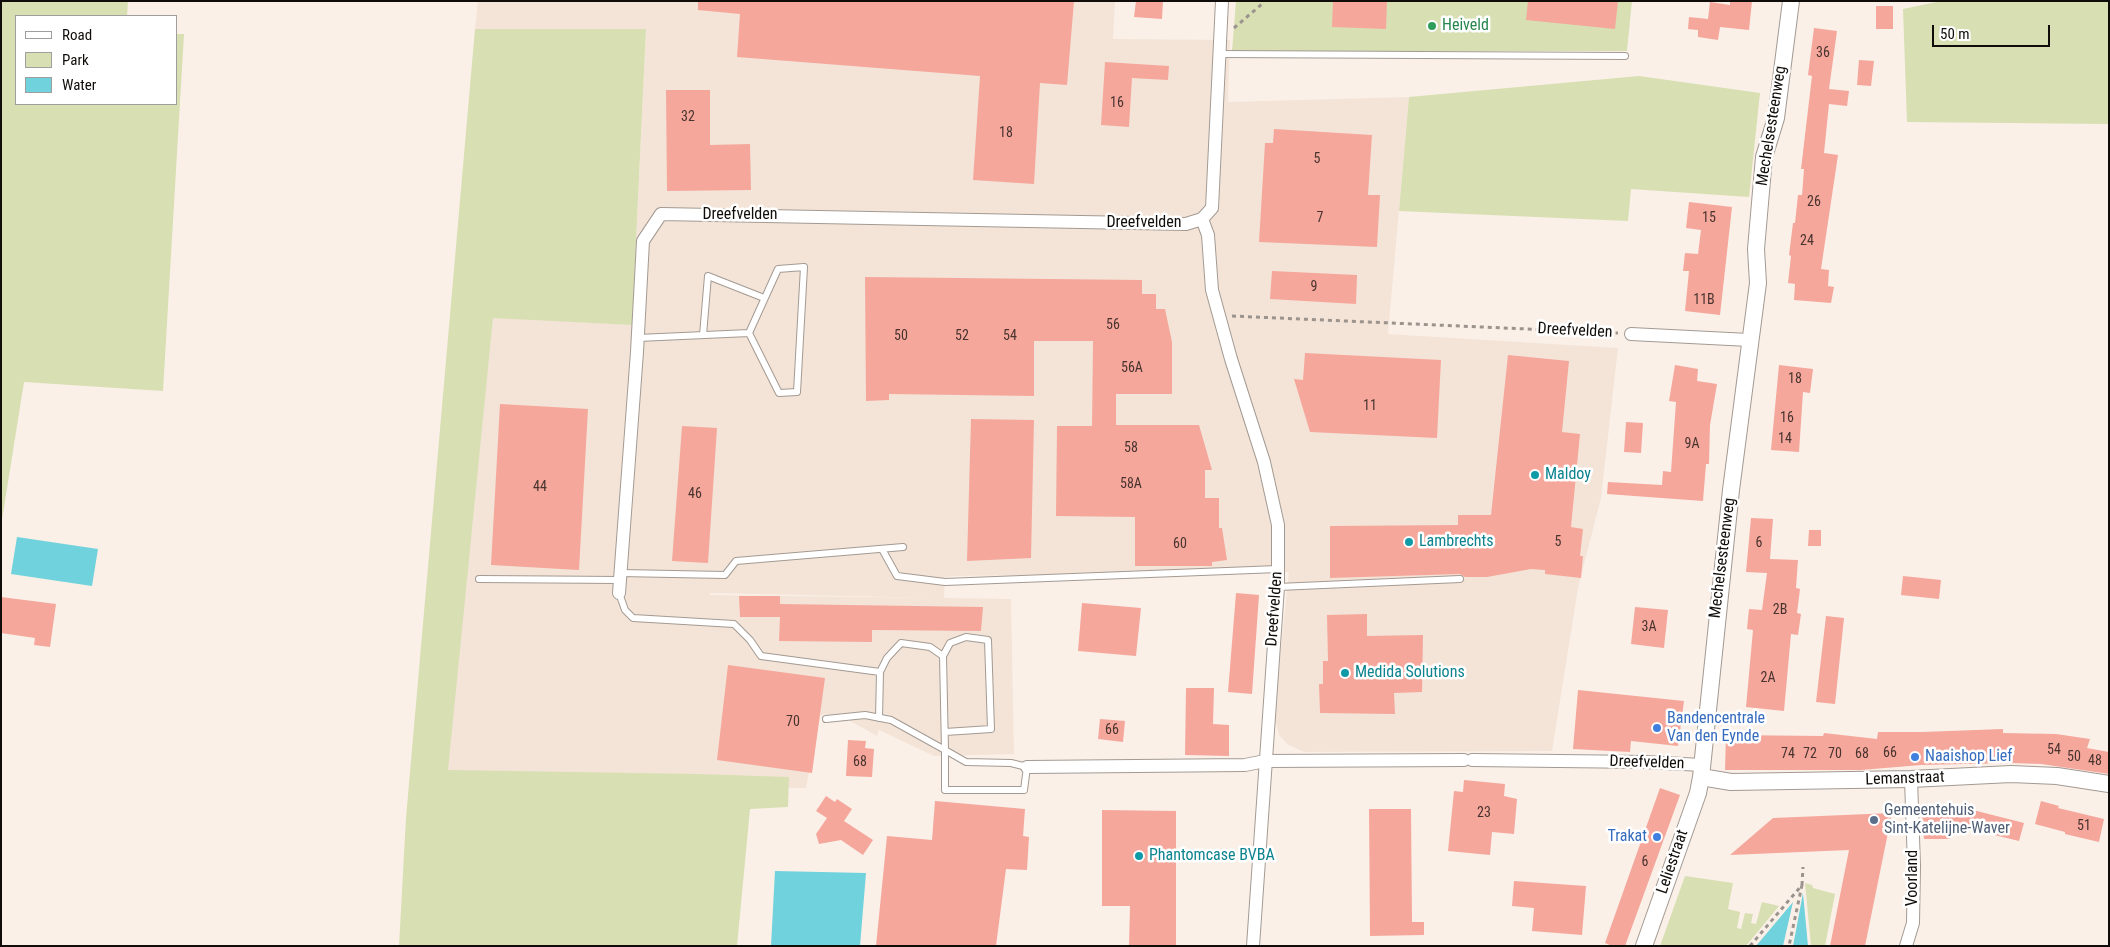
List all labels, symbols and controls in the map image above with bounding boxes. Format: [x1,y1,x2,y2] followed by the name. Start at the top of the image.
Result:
[15,15,178,105] legend
[1935,15,2052,47] scale bar
[1442,16,1489,36] place label: Heiveld
[1426,20,1438,32] marker: Heiveld
[1940,25,1970,43] text: 50 m
[62,26,92,44] text: Road
[1816,45,1830,61] house number: 36
[62,51,89,69] text: Park
[1753,65,1791,187] street label: Mechelsesteenweg
[62,76,96,94] text: Water
[1110,95,1124,111] house number: 16
[681,109,695,125] house number: 32
[999,125,1013,141] house number: 18
[1314,151,1320,167] house number: 5
[1807,194,1821,210] house number: 26
[702,205,778,225] street label: Dreefvelden
[1317,210,1323,226] house number: 7
[1702,210,1716,226] house number: 15
[1106,213,1182,233] street label: Dreefvelden
[1800,233,1814,249] house number: 24
[1311,279,1317,295] house number: 9
[1693,292,1715,308] house number: 11B
[1106,317,1120,333] house number: 56
[1537,319,1613,343] street label: Dreefvelden
[894,328,908,344] house number: 50
[955,328,969,344] house number: 52
[1003,328,1017,344] house number: 54
[1121,360,1143,376] house number: 56A
[1788,371,1802,387] house number: 18
[1363,398,1377,414] house number: 11
[1780,410,1794,426] house number: 16
[1778,431,1792,447] house number: 14
[1685,436,1699,452] house number: 9A
[1124,440,1138,456] house number: 58
[1545,465,1591,485] place label: Maldoy
[1529,469,1541,481] marker: Maldoy
[1120,476,1142,492] house number: 58A
[533,479,547,495] house number: 44
[688,486,702,502] house number: 46
[1706,497,1740,619] street label: Mechelsesteenweg
[1419,532,1494,552] place label: Lambrechts
[1555,534,1561,550] house number: 5
[1756,535,1762,551] house number: 6
[1173,536,1187,552] house number: 60
[1403,536,1415,548] marker: Lambrechts
[1263,571,1287,647] street label: Dreefvelden
[1773,602,1787,618] house number: 2B
[1642,619,1656,635] house number: 3A
[1355,663,1465,683] place label: Medida Solutions
[1339,667,1351,679] marker: Medida Solutions
[1761,670,1775,686] house number: 2A
[1667,709,1765,747] place label: Bandencentrale Van den Eynde
[786,714,800,730] house number: 70
[1105,722,1119,738] house number: 66
[1651,722,1663,734] marker: Bandencentrale Van den Eynde
[2047,742,2061,758] house number: 54
[1883,745,1897,761] house number: 66
[1781,746,1795,762] house number: 74
[1803,746,1817,762] house number: 72
[1828,746,1842,762] house number: 70
[1855,746,1869,762] house number: 68
[1925,747,2012,767] place label: Naaishop Lief
[2067,749,2081,765] house number: 50
[1909,751,1921,763] marker: Naaishop Lief
[1609,752,1685,774] street label: Dreefvelden
[2088,753,2102,769] house number: 48
[853,754,867,770] house number: 68
[1865,768,1945,790] street label: Lemanstraat
[1884,801,2010,839] place label: Gemeentehuis Sint-Katelijne-Waver
[1477,805,1491,821] house number: 23
[1868,814,1880,826] marker: Gemeentehuis Sint-Katelijne-Waver
[2077,818,2091,834] house number: 51
[1607,827,1647,847] place label: Trakat
[1653,827,1693,897] street label: Leliestraat
[1651,831,1663,843] marker: Trakat
[1149,846,1275,866] place label: Phantomcase BVBA
[1133,850,1145,862] marker: Phantomcase BVBA
[1903,850,1923,906] street label: Voorland
[1642,854,1648,870] house number: 6

